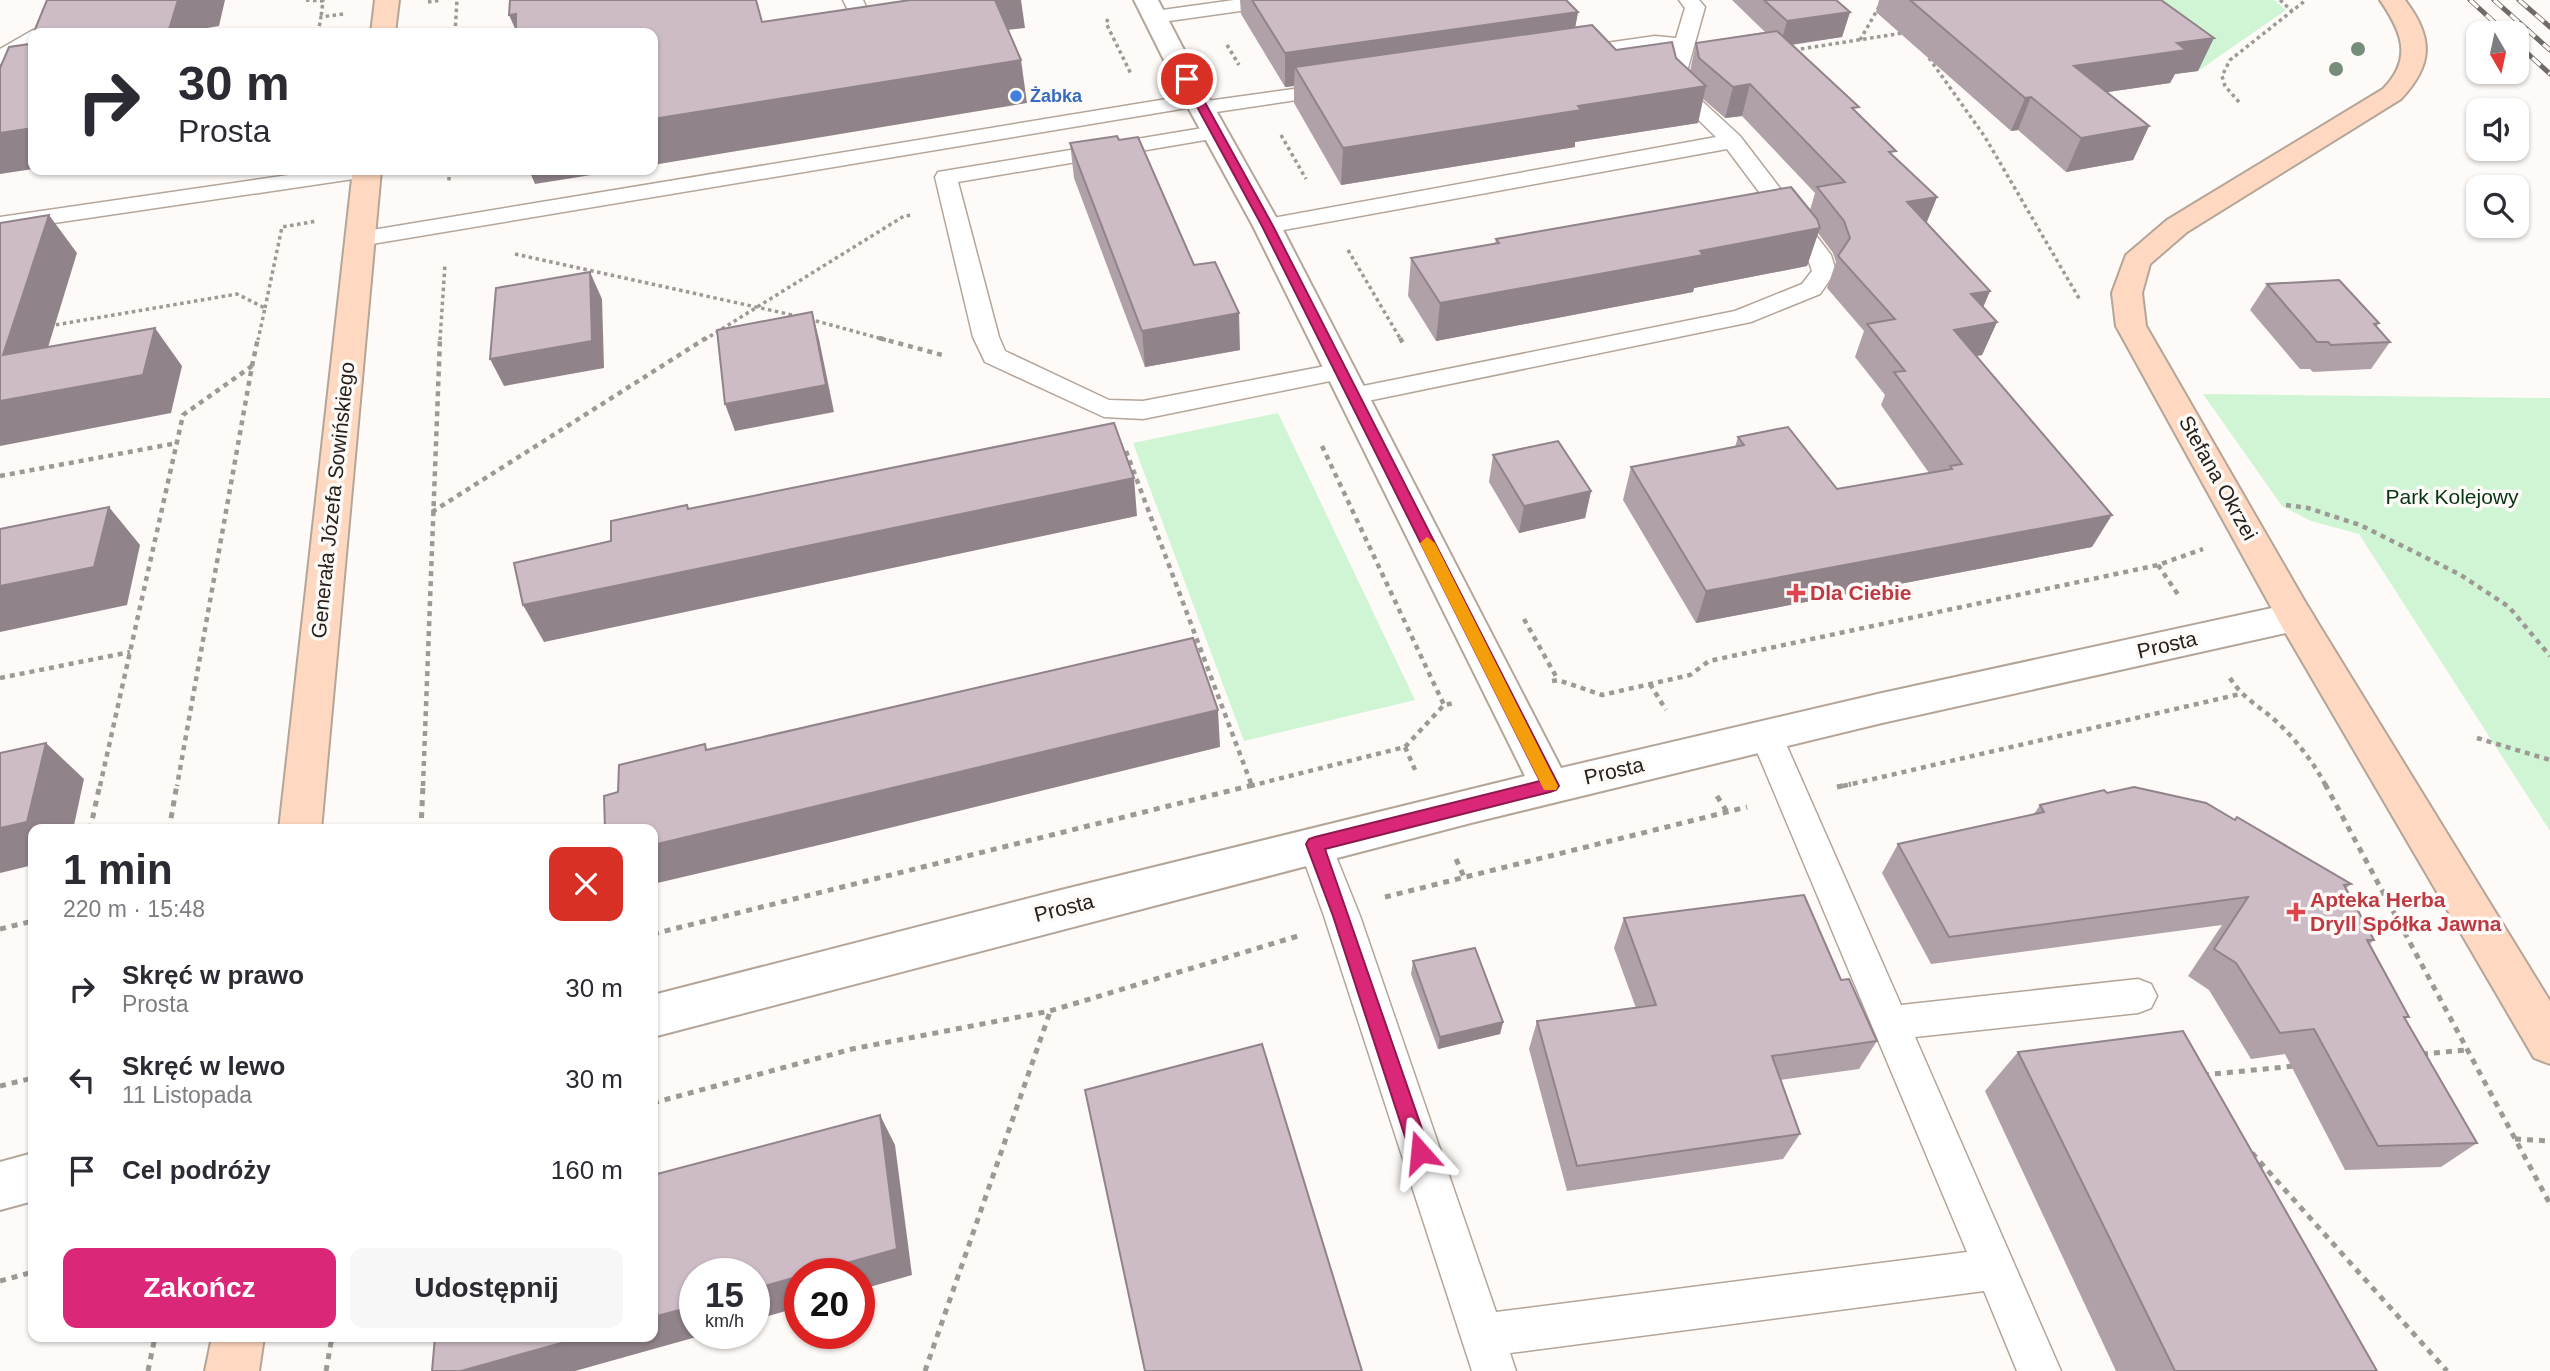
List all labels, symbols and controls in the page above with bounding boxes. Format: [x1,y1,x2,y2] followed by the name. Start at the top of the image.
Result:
[2466,21,2529,84] north arrow
[2466,21,2529,238] map controls
[1157,49,1217,109] pin
[63,56,154,147] icon: right
[178,56,290,110] text: 30 m
[1168,60,1206,98] icon: arrive
[1030,86,1083,106] place label: Żabka
[1008,88,1024,104] marker: Żabka
[2466,98,2529,161] button: sound
[178,113,270,149] text: Prosta
[2466,175,2529,238] button: search
[307,361,358,639] street label: Generała Józefa Sowińskiego
[2175,411,2262,544] street label: Stefana Okrzei
[2385,485,2519,508] park label: Park Kolejowy
[1810,581,1912,604] place label: Dla Ciebie
[1788,585,1804,601] marker: Dla Ciebie
[2135,626,2199,663] street label: Prosta
[1582,752,1646,789] street label: Prosta
[63,846,173,893] text: 1 min
[549,847,623,921] button: close
[2310,888,2502,935] place label: Apteka Herba Dryll Spółka Jawna
[1032,889,1096,926] street label: Prosta
[63,896,205,922] text: 220 m · 15:48
[2288,904,2304,920] marker: Apteka Herba Dryll Spółka Jawna
[122,960,304,990] text: Skręć w prawo
[63,970,101,1008] icon: right
[565,973,623,1003] text: 30 m
[122,991,188,1017] text: Prosta
[122,1051,285,1081] text: Skręć w lewo
[63,1061,101,1099] icon: left
[565,1064,623,1094] text: 30 m
[122,1082,252,1108] text: 11 Listopada
[1383,1115,1457,1189] position arrow
[63,1152,101,1190] icon: arrive
[122,1155,271,1185] text: Cel podróży
[551,1155,623,1185] text: 160 m
[63,1248,336,1328] button: Zakończ
[350,1248,623,1328] button: Udostępnij
[784,1258,875,1349] speed limit sign: 20
[705,1275,744,1314] text: 15
[705,1311,744,1331] text: km/h

